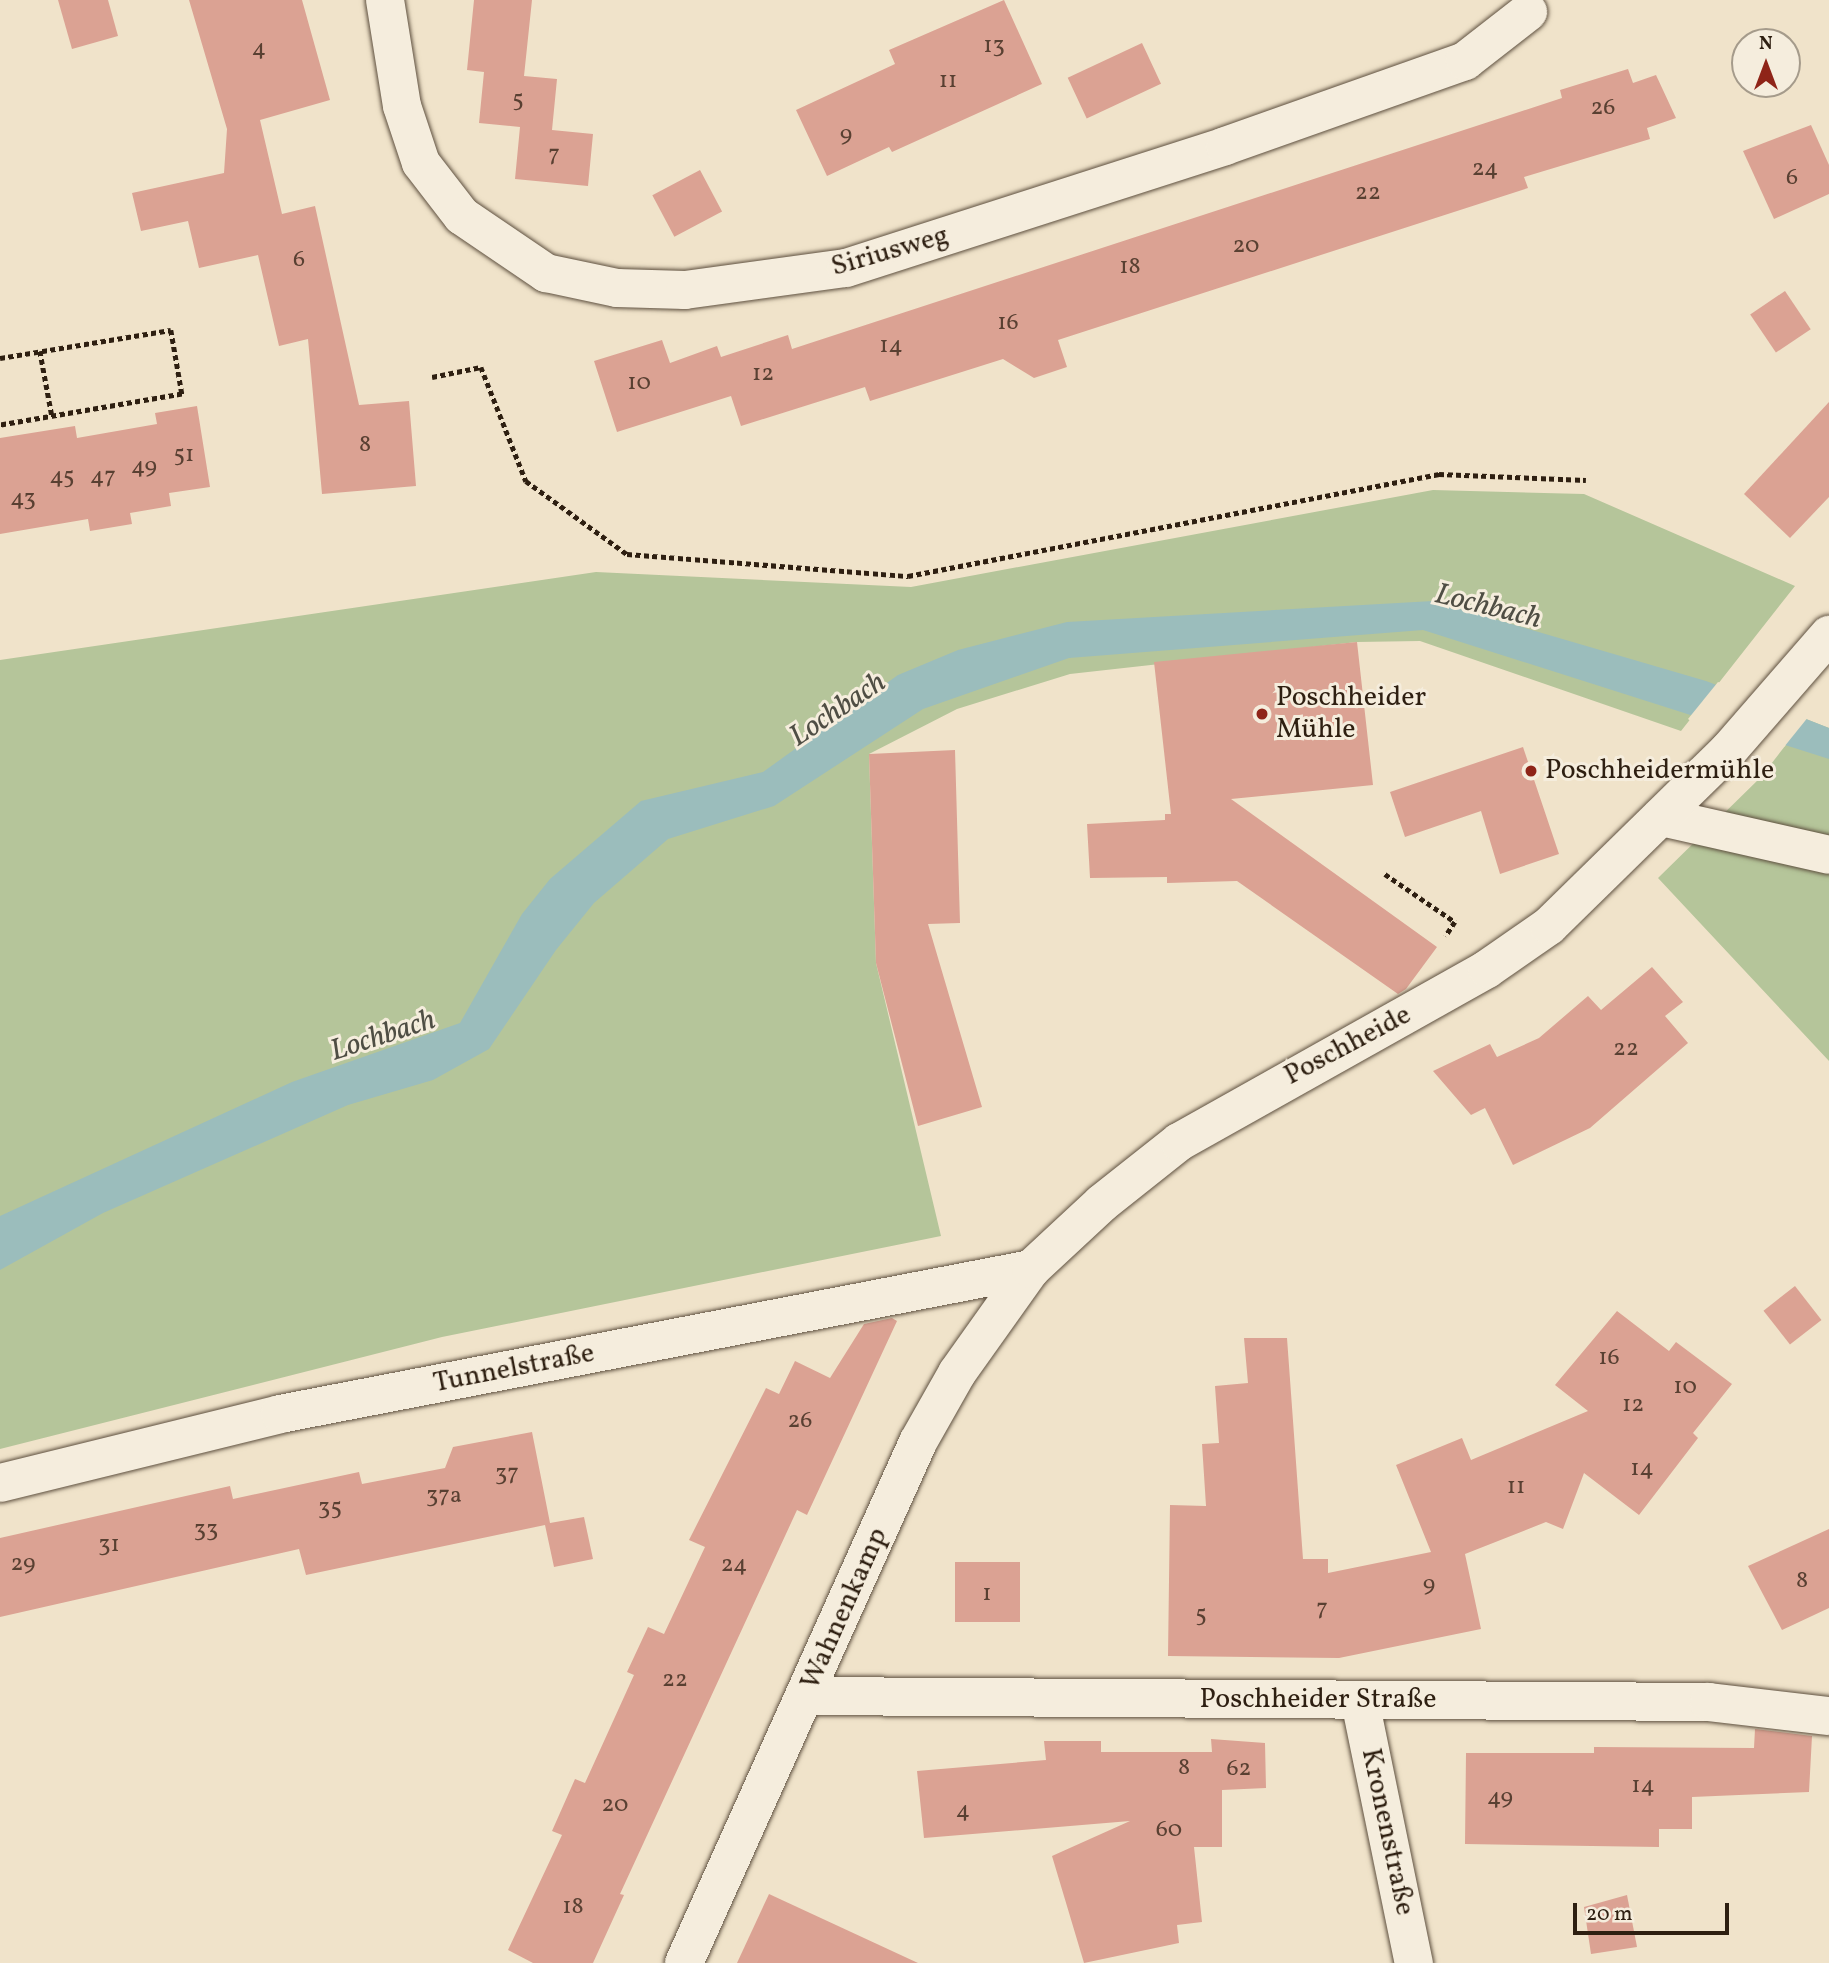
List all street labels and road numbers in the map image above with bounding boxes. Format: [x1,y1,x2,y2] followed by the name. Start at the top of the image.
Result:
[828,219,952,285] street label: Siriusweg
[1279,999,1417,1093] street label: Poschheide
[431,1337,597,1401] street label: Tunnelstraße
[794,1523,896,1695] street label: Wahnenkamp
[1200,1683,1436,1717] street label: Poschheider Straße
[1353,1745,1421,1919] street label: Kronenstraße

